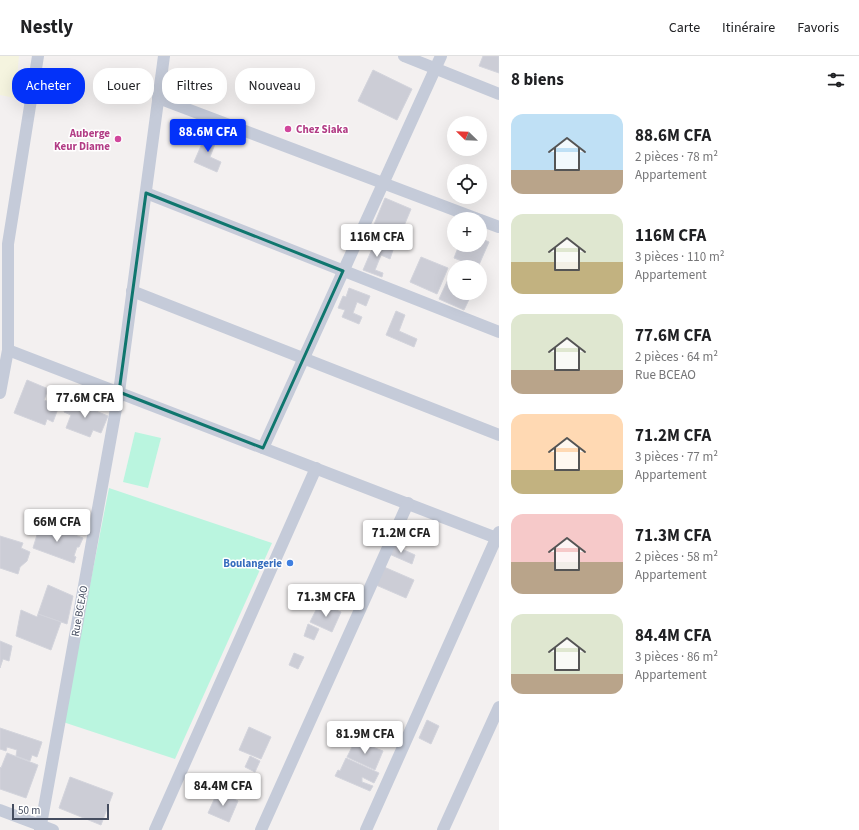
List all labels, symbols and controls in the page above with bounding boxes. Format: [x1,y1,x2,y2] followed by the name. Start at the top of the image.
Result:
[20,14,73,41] text: Nestly
[669,18,700,38] text: Carte
[722,18,775,38] text: Itinéraire
[797,18,839,38] text: Favoris
[12,68,85,104] chip: Acheter
[93,68,154,104] chip: Louer
[162,68,227,104] chip: Filtres
[235,68,315,104] chip: Nouveau
[511,68,564,92] text: 8 biens
[825,69,847,91] icon: filters
[447,116,487,156] north arrow
[447,116,487,300] map controls
[162,119,254,153] pin: 88.6M CFA
[296,122,348,137] place label: Chez Siaka
[179,123,237,141] text: 88.6M CFA
[283,124,293,134] marker: Chez Siaka
[635,124,711,148] text: 88.6M CFA
[54,126,110,154] place label: Auberge Keur Diame
[543,130,591,178] icon: home
[113,134,123,144] marker: Auberge Keur Diame
[635,148,718,166] text: 2 pièces · 78 m²
[447,164,487,204] button: locate
[635,166,707,184] text: Appartement
[447,212,487,252] button: +
[336,224,418,258] pin: 116M CFA
[635,224,706,248] text: 116M CFA
[350,228,404,246] text: 116M CFA
[543,230,591,278] icon: home
[635,248,724,266] text: 3 pièces · 110 m²
[447,260,487,300] button: −
[635,266,707,284] text: Appartement
[635,324,711,348] text: 77.6M CFA
[543,330,591,378] icon: home
[635,348,718,366] text: 2 pièces · 64 m²
[635,366,696,384] text: Rue BCEAO
[39,385,131,419] pin: 77.6M CFA
[56,389,114,407] text: 77.6M CFA
[635,424,711,448] text: 71.2M CFA
[543,430,591,478] icon: home
[635,448,718,466] text: 3 pièces · 77 m²
[635,466,707,484] text: Appartement
[20,509,94,543] pin: 66M CFA
[33,513,81,531] text: 66M CFA
[355,520,447,554] pin: 71.2M CFA
[372,524,430,542] text: 71.2M CFA
[635,524,711,548] text: 71.3M CFA
[543,530,591,578] icon: home
[635,548,718,566] text: 2 pièces · 58 m²
[223,556,282,571] place label: Boulangerie
[285,558,295,568] marker: Boulangerie
[635,566,707,584] text: Appartement
[68,584,91,638] street label: Rue BCEAO
[280,584,372,618] pin: 71.3M CFA
[297,588,355,606] text: 71.3M CFA
[635,624,711,648] text: 84.4M CFA
[543,630,591,678] icon: home
[635,648,718,666] text: 3 pièces · 86 m²
[635,666,707,684] text: Appartement
[319,721,411,755] pin: 81.9M CFA
[336,725,394,743] text: 81.9M CFA
[177,773,269,807] pin: 84.4M CFA
[194,777,252,795] text: 84.4M CFA
[12,802,109,821] scale bar
[18,803,40,818] text: 50 m

